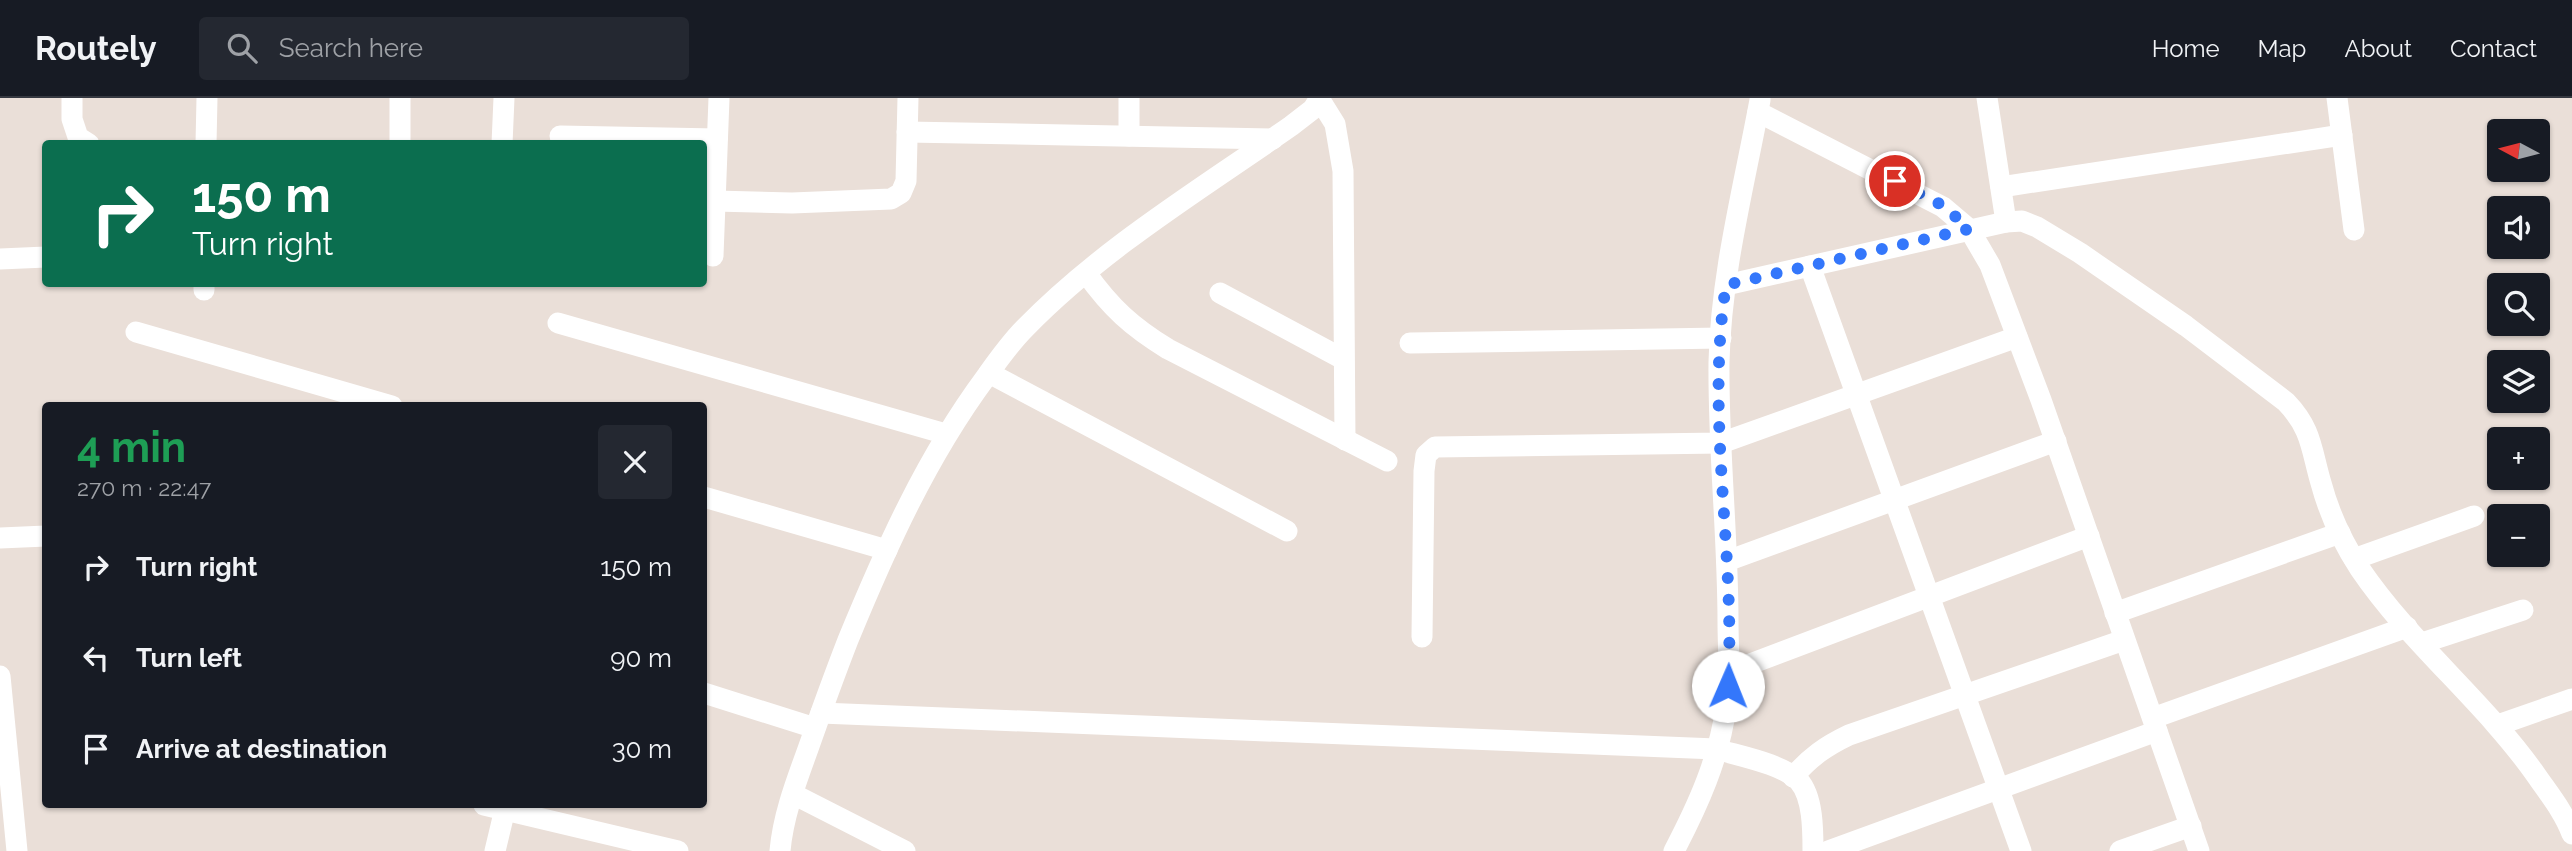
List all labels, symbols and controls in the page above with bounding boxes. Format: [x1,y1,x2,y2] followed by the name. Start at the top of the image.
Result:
[199,17,689,80] search box
[35,29,157,68] text: Routely
[223,29,261,67] icon: search
[279,33,423,63] text: Search here
[2152,34,2220,63] text: Home
[2258,34,2306,63] text: Map
[2344,34,2412,63] text: About
[2450,34,2537,63] text: Contact
[2487,119,2550,182] north arrow
[2487,119,2550,567] map controls
[1865,151,1925,211] pin
[1876,162,1914,200] icon: arrive
[192,166,331,223] text: 150 m
[77,168,168,259] icon: right
[2487,196,2550,259] button: sound
[192,225,333,262] text: Turn right
[2487,273,2550,336] button: search
[2487,350,2550,413] button: layers
[77,423,186,472] text: 4 min
[598,425,672,499] button: close
[2487,427,2550,490] button: +
[77,474,211,501] text: 270 m · 22:47
[2487,504,2550,567] button: −
[77,548,115,586] icon: right
[136,552,257,582] text: Turn right
[600,552,672,582] text: 150 m
[77,639,115,677] icon: left
[136,643,242,673] text: Turn left
[610,643,672,673] text: 90 m
[1691,649,1765,723] position arrow
[77,730,115,768] icon: arrive
[136,734,387,764] text: Arrive at destination
[612,734,672,764] text: 30 m

